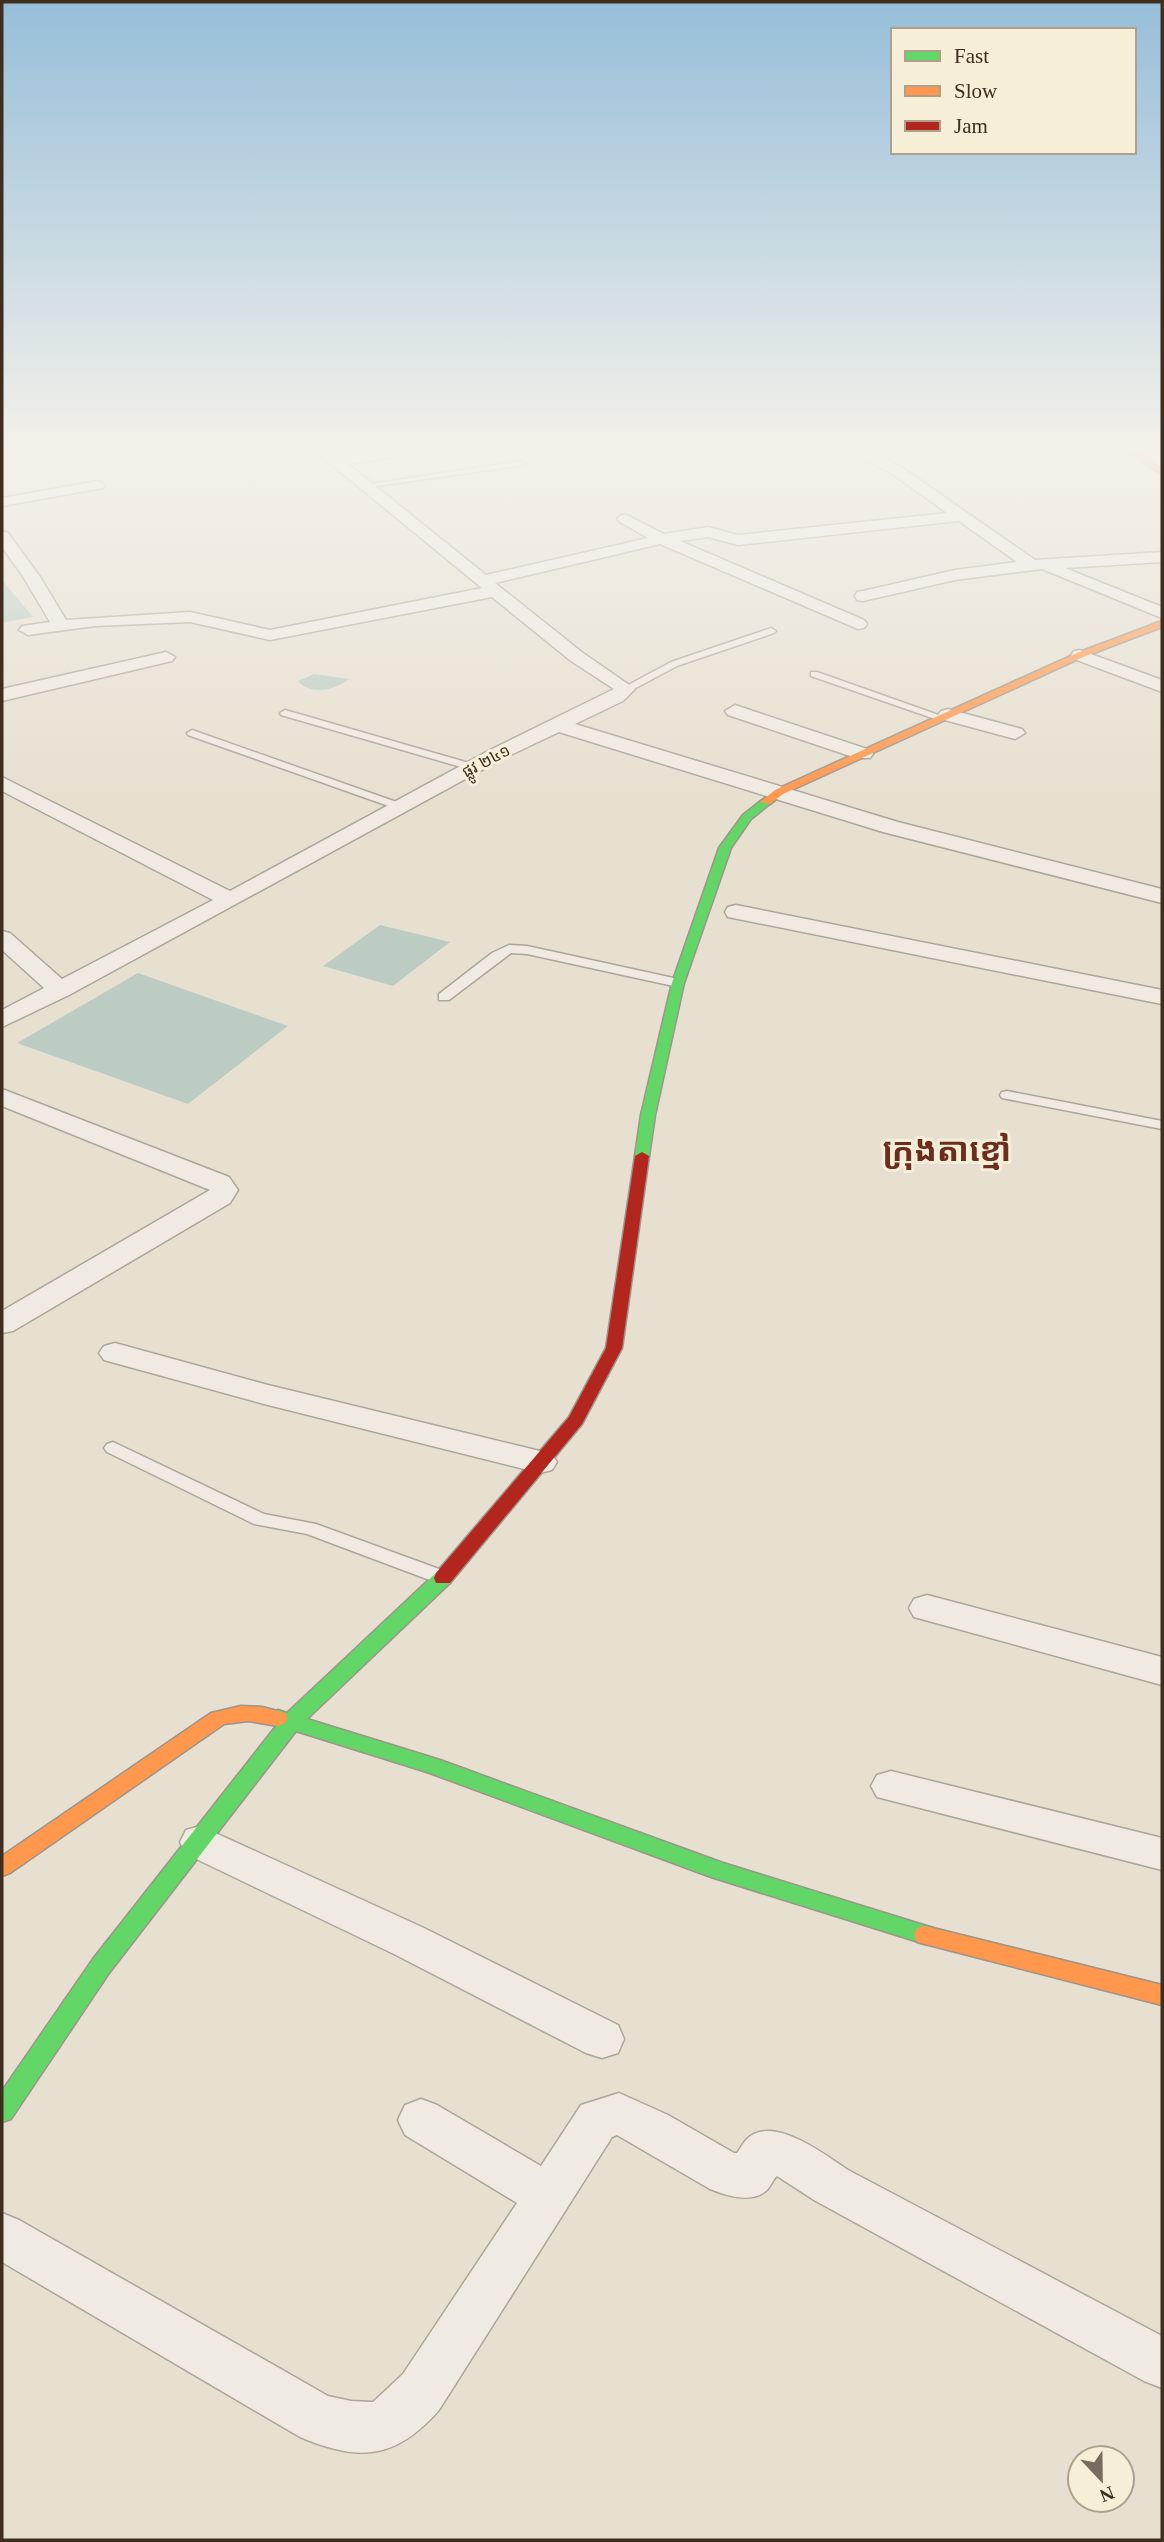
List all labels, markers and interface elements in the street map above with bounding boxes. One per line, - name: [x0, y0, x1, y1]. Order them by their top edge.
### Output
- legend: [891, 28, 1136, 154]
- text: Fast: [954, 44, 989, 68]
- text: Slow: [954, 79, 998, 103]
- text: Jam: [954, 114, 988, 138]
- street label: ផ្លូវ ២៤១: [459, 741, 516, 786]
- district label: ក្រុងតាខ្មៅ: [883, 1132, 1011, 1171]
- north arrow: [1066, 2444, 1136, 2514]
- text: N: [1097, 2482, 1117, 2507]

